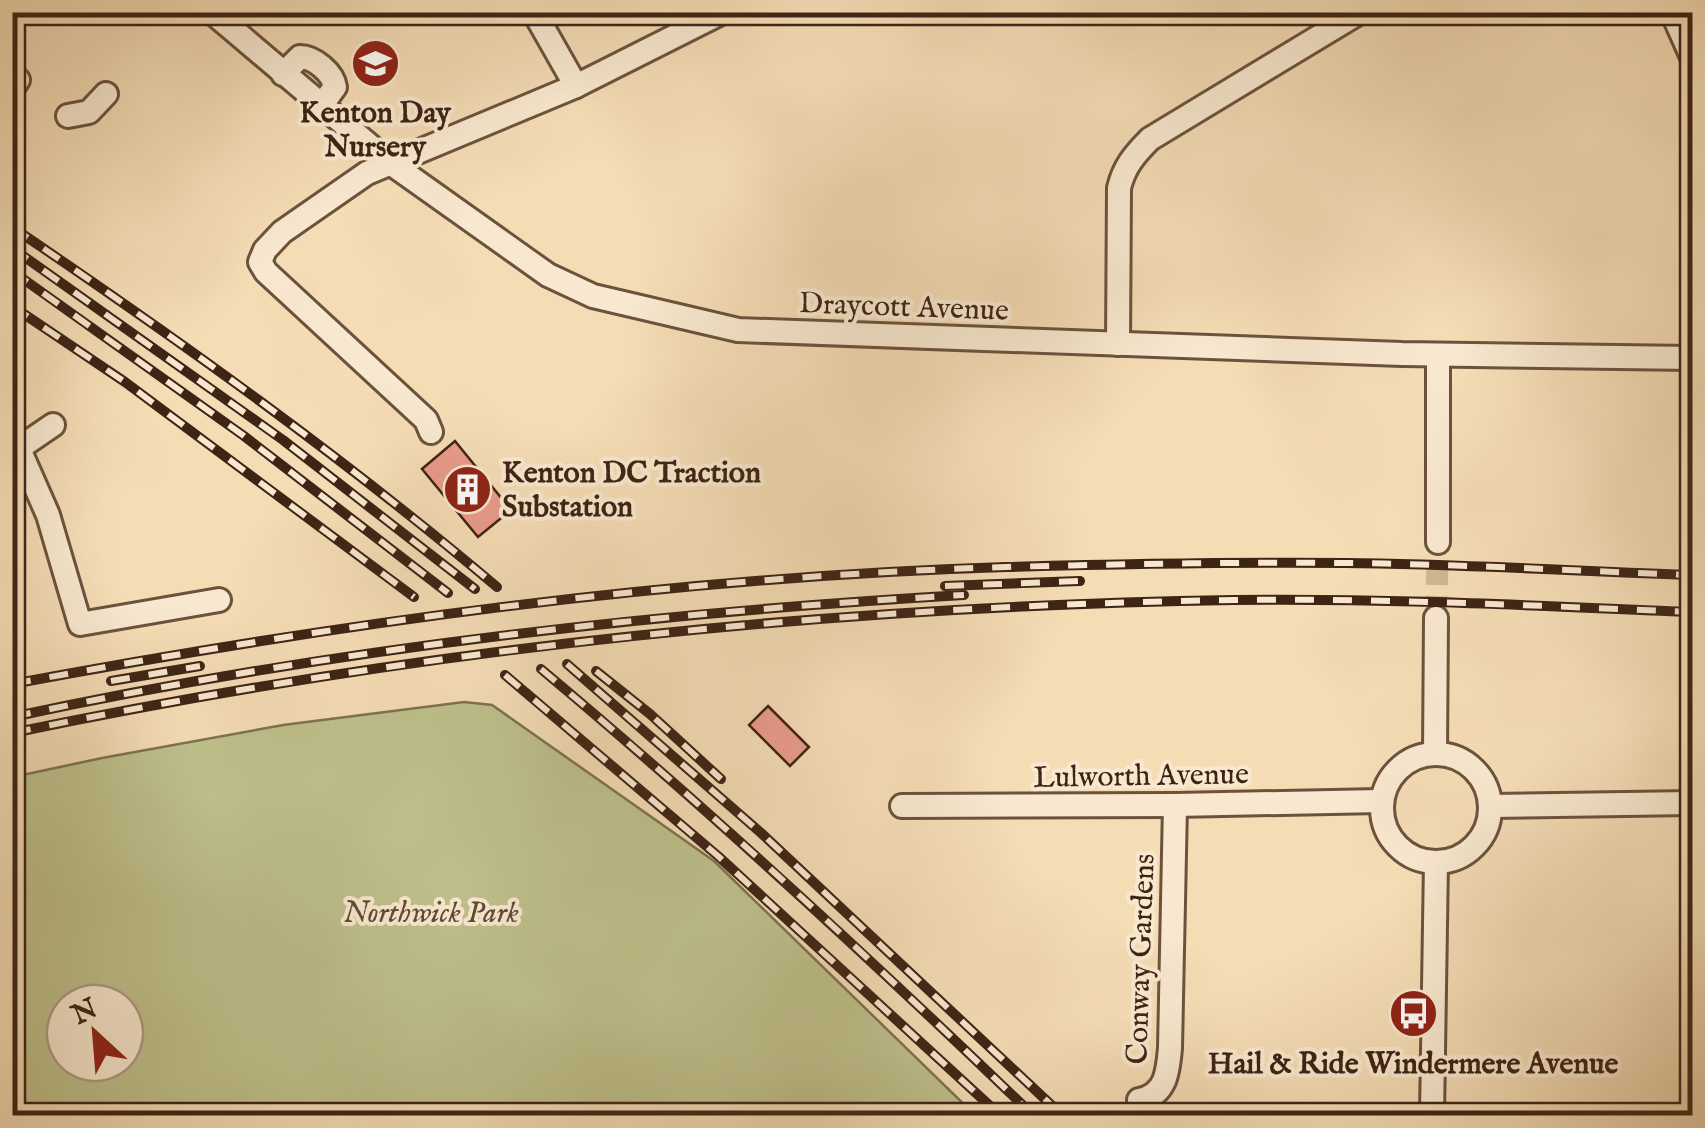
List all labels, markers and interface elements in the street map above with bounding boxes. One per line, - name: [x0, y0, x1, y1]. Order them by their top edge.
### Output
- school or university icon: Kenton Day Nursery: [349, 37, 401, 89]
- place label: Kenton Day Nursery: [299, 95, 452, 167]
- street label: Draycott Avenue: [798, 285, 1010, 331]
- place label: Kenton DC Traction Substation: [502, 455, 761, 527]
- building icon: Kenton DC Traction Substation: [441, 463, 493, 515]
- street label: Lulworth Avenue: [1033, 756, 1249, 798]
- street label: Conway Gardens: [1119, 853, 1165, 1065]
- park label: Northwick Park: [343, 895, 519, 933]
- north arrow: [45, 983, 145, 1083]
- bus stop icon: Hail & Ride Windermere Avenue: [1387, 988, 1439, 1040]
- text: N: [66, 992, 104, 1034]
- place label: Hail & Ride Windermere Avenue: [1208, 1046, 1619, 1084]

